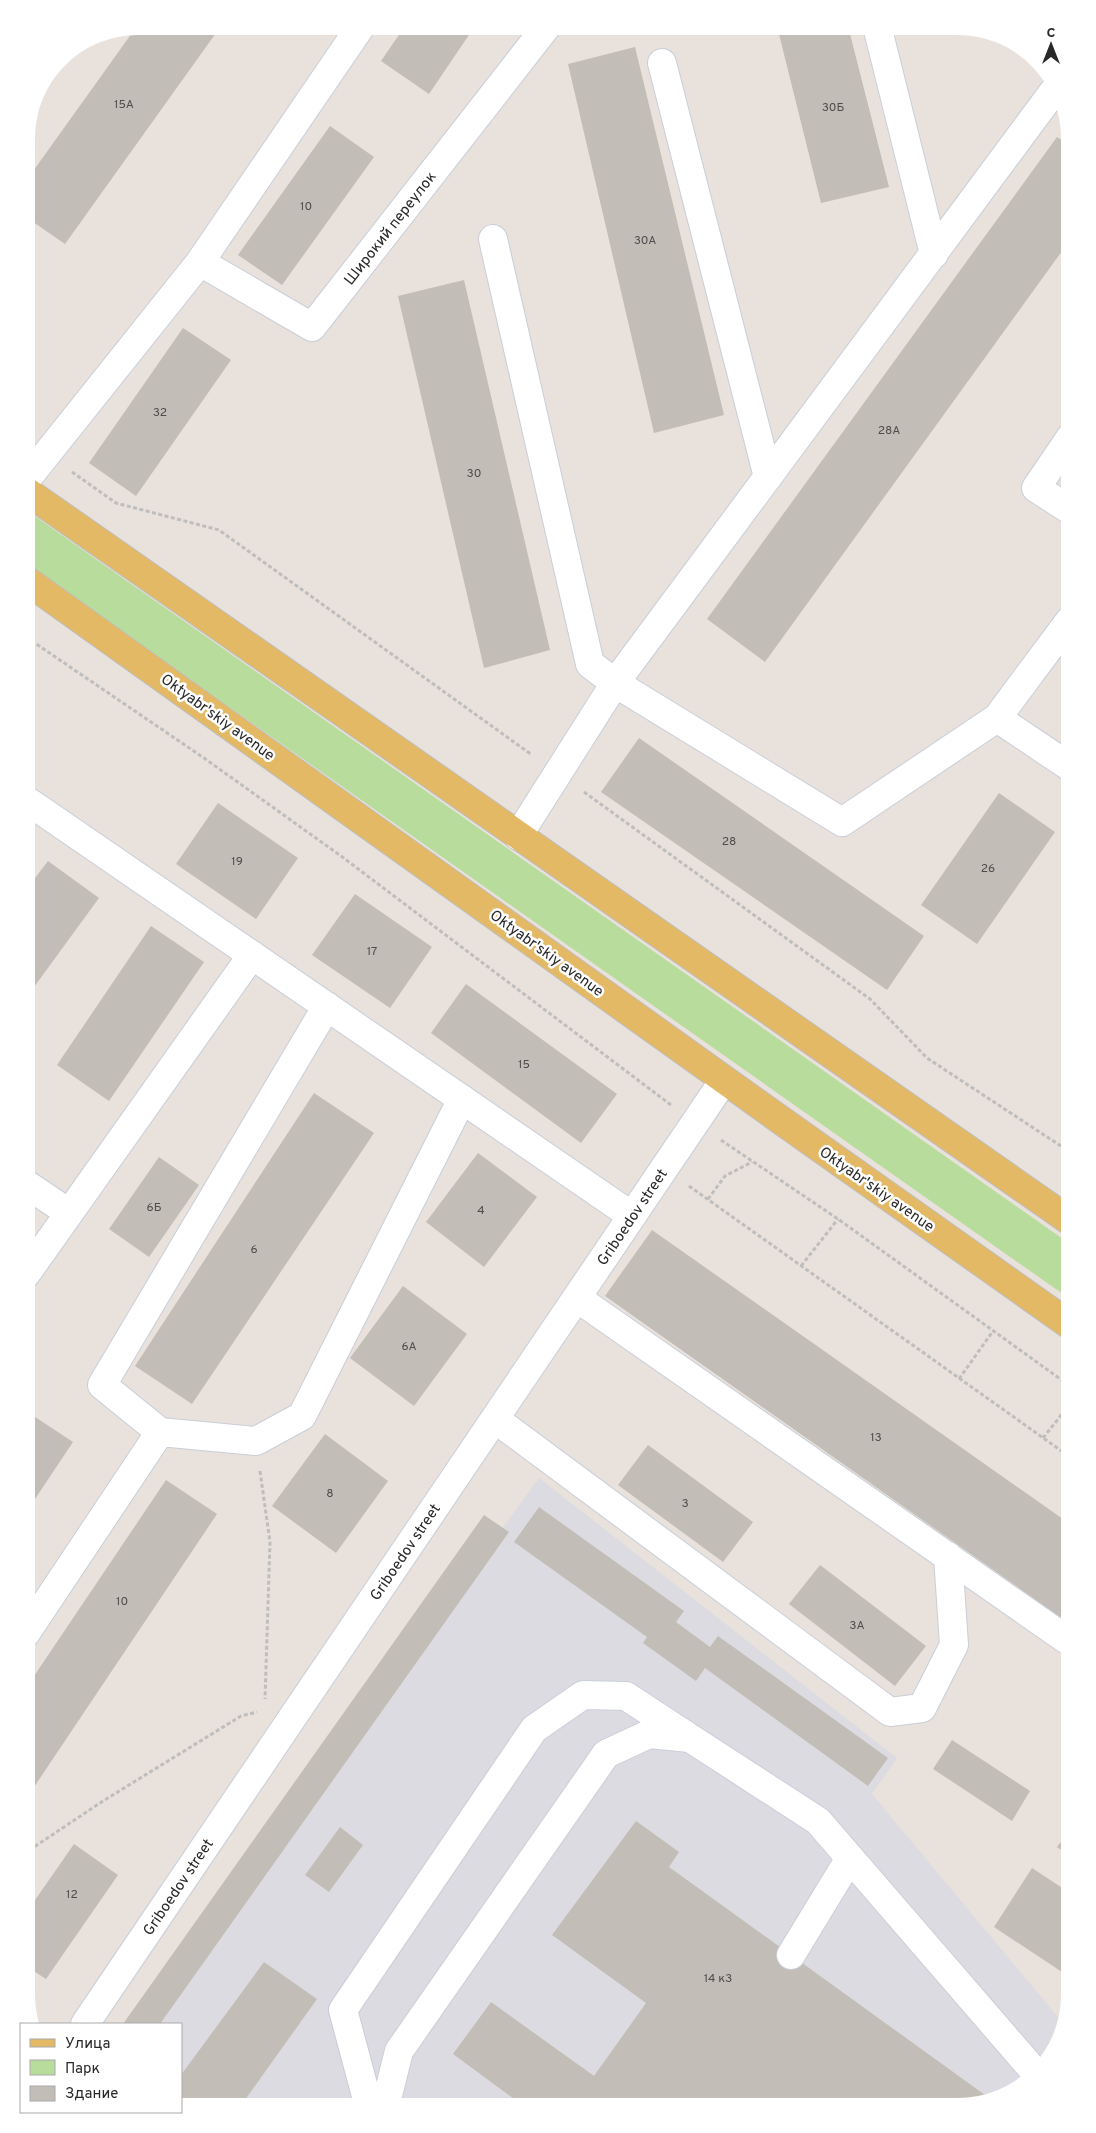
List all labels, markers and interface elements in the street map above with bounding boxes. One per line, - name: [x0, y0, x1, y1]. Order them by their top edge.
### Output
- north arrow: [1026, 20, 1076, 70]
- text: С: [1047, 25, 1056, 42]
- house number: 15А: [114, 97, 134, 113]
- house number: 30Б: [822, 100, 844, 116]
- street label: Широкий переулок: [341, 168, 441, 290]
- house number: 10: [300, 199, 312, 215]
- house number: 30А: [634, 233, 656, 249]
- house number: 32: [153, 405, 167, 421]
- house number: 28А: [878, 423, 900, 439]
- house number: 30: [467, 466, 481, 482]
- street label: Oktyabr'skiy avenue: [157, 671, 278, 766]
- house number: 28: [722, 834, 736, 850]
- house number: 19: [231, 854, 243, 870]
- house number: 26: [981, 861, 995, 877]
- street label: Oktyabr'skiy avenue: [486, 907, 607, 1002]
- house number: 17: [367, 944, 377, 960]
- house number: 15: [518, 1057, 530, 1073]
- street label: Oktyabr'skiy avenue: [815, 1143, 937, 1237]
- street label: Griboedov street: [594, 1166, 673, 1270]
- house number: 6Б: [146, 1200, 162, 1216]
- house number: 4: [477, 1203, 485, 1219]
- house number: 6: [250, 1242, 258, 1258]
- house number: 6А: [401, 1339, 417, 1355]
- house number: 13: [870, 1430, 882, 1446]
- house number: 8: [326, 1486, 334, 1502]
- house number: 3: [681, 1496, 689, 1512]
- street label: Griboedov street: [367, 1501, 446, 1605]
- house number: 10: [116, 1594, 128, 1610]
- house number: 3А: [849, 1618, 865, 1634]
- street label: Griboedov street: [140, 1836, 219, 1940]
- house number: 12: [66, 1887, 78, 1903]
- house number: 14 к3: [704, 1971, 732, 1987]
- legend: [20, 2023, 182, 2113]
- text: Улица: [65, 2035, 110, 2054]
- text: Парк: [65, 2060, 100, 2079]
- text: Здание: [65, 2085, 118, 2104]

